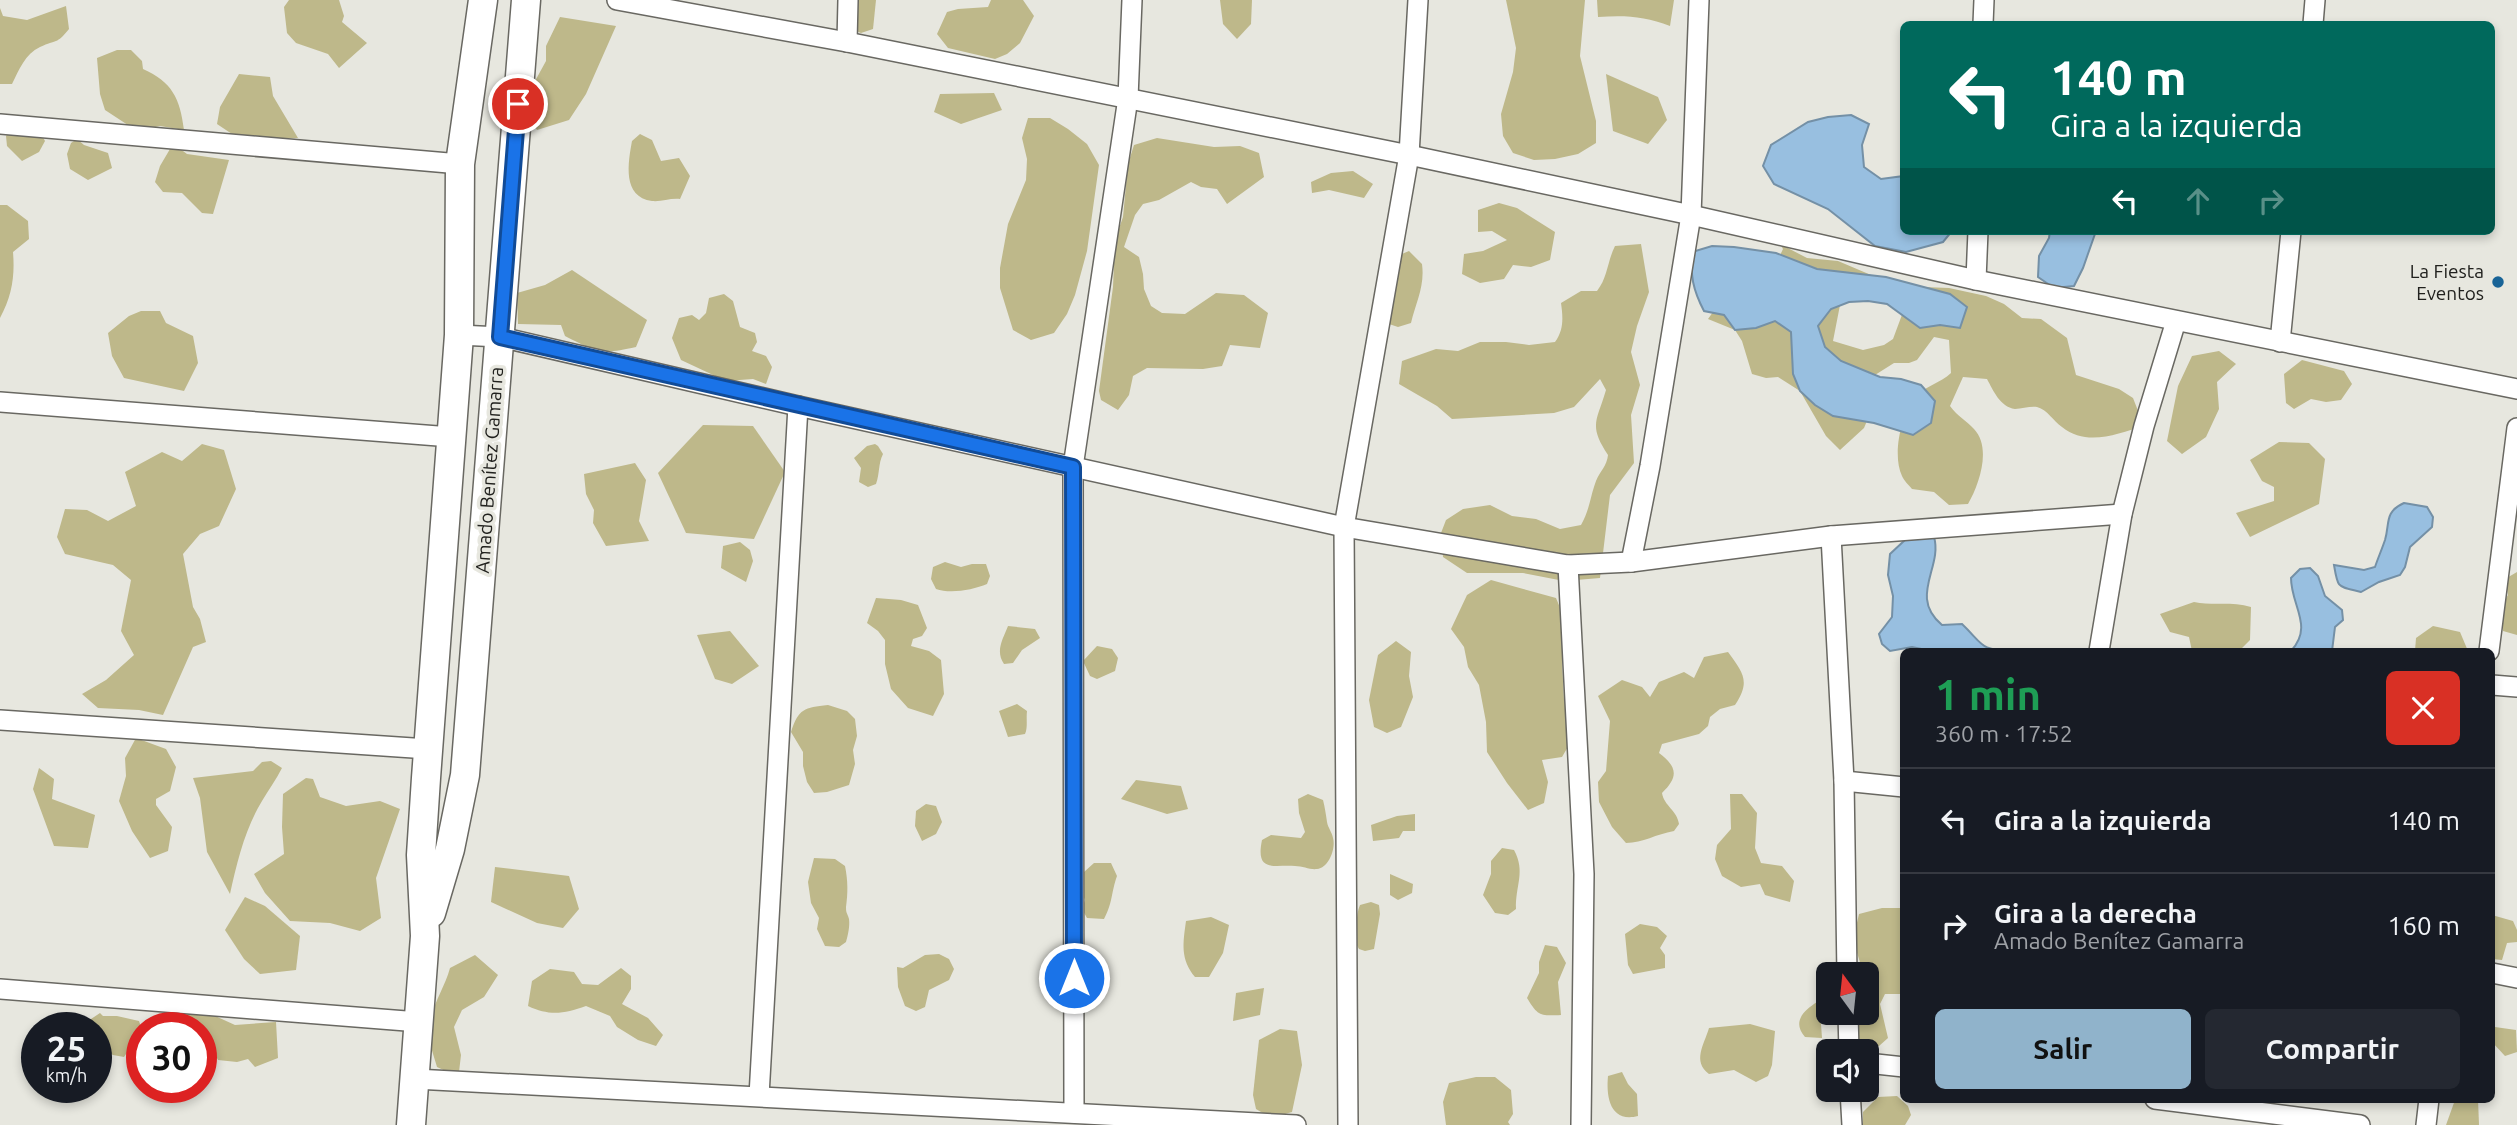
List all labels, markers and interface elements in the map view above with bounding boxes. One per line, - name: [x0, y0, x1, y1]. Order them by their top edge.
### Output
- icon: left: [1935, 49, 2026, 140]
- text: 140 m: [2050, 49, 2187, 104]
- pin: [488, 74, 548, 134]
- icon: arrive: [499, 85, 537, 123]
- text: Gira a la izquierda: [2050, 107, 2303, 143]
- icon: left: [2106, 182, 2144, 220]
- icon: ahead: [2179, 182, 2217, 220]
- icon: right: [2252, 182, 2290, 220]
- place label: La Fiesta Eventos: [2410, 260, 2484, 304]
- marker: La Fiesta Eventos: [2490, 274, 2506, 290]
- street label: Amado Benítez Gamarra: [471, 366, 507, 574]
- text: 1 min: [1935, 671, 2041, 718]
- button: close: [2386, 671, 2460, 745]
- text: 360 m · 17:52: [1935, 721, 2073, 746]
- icon: left: [1935, 802, 1973, 840]
- text: Gira a la izquierda: [1994, 806, 2212, 835]
- text: 140 m: [2388, 806, 2460, 835]
- text: Gira a la derecha: [1994, 899, 2197, 928]
- icon: right: [1935, 907, 1973, 945]
- text: 160 m: [2388, 911, 2460, 940]
- text: Amado Benítez Gamarra: [1994, 928, 2244, 953]
- position arrow: [1037, 941, 1111, 1015]
- north arrow: [1816, 962, 1880, 1026]
- map controls: [1816, 962, 1879, 1102]
- button: Salir: [1935, 1009, 2191, 1089]
- button: Compartir: [2205, 1009, 2460, 1089]
- speed limit sign: 30: [126, 1012, 217, 1103]
- text: 25: [47, 1028, 86, 1068]
- button: sound: [1816, 1039, 1879, 1102]
- text: km/h: [46, 1065, 87, 1085]

